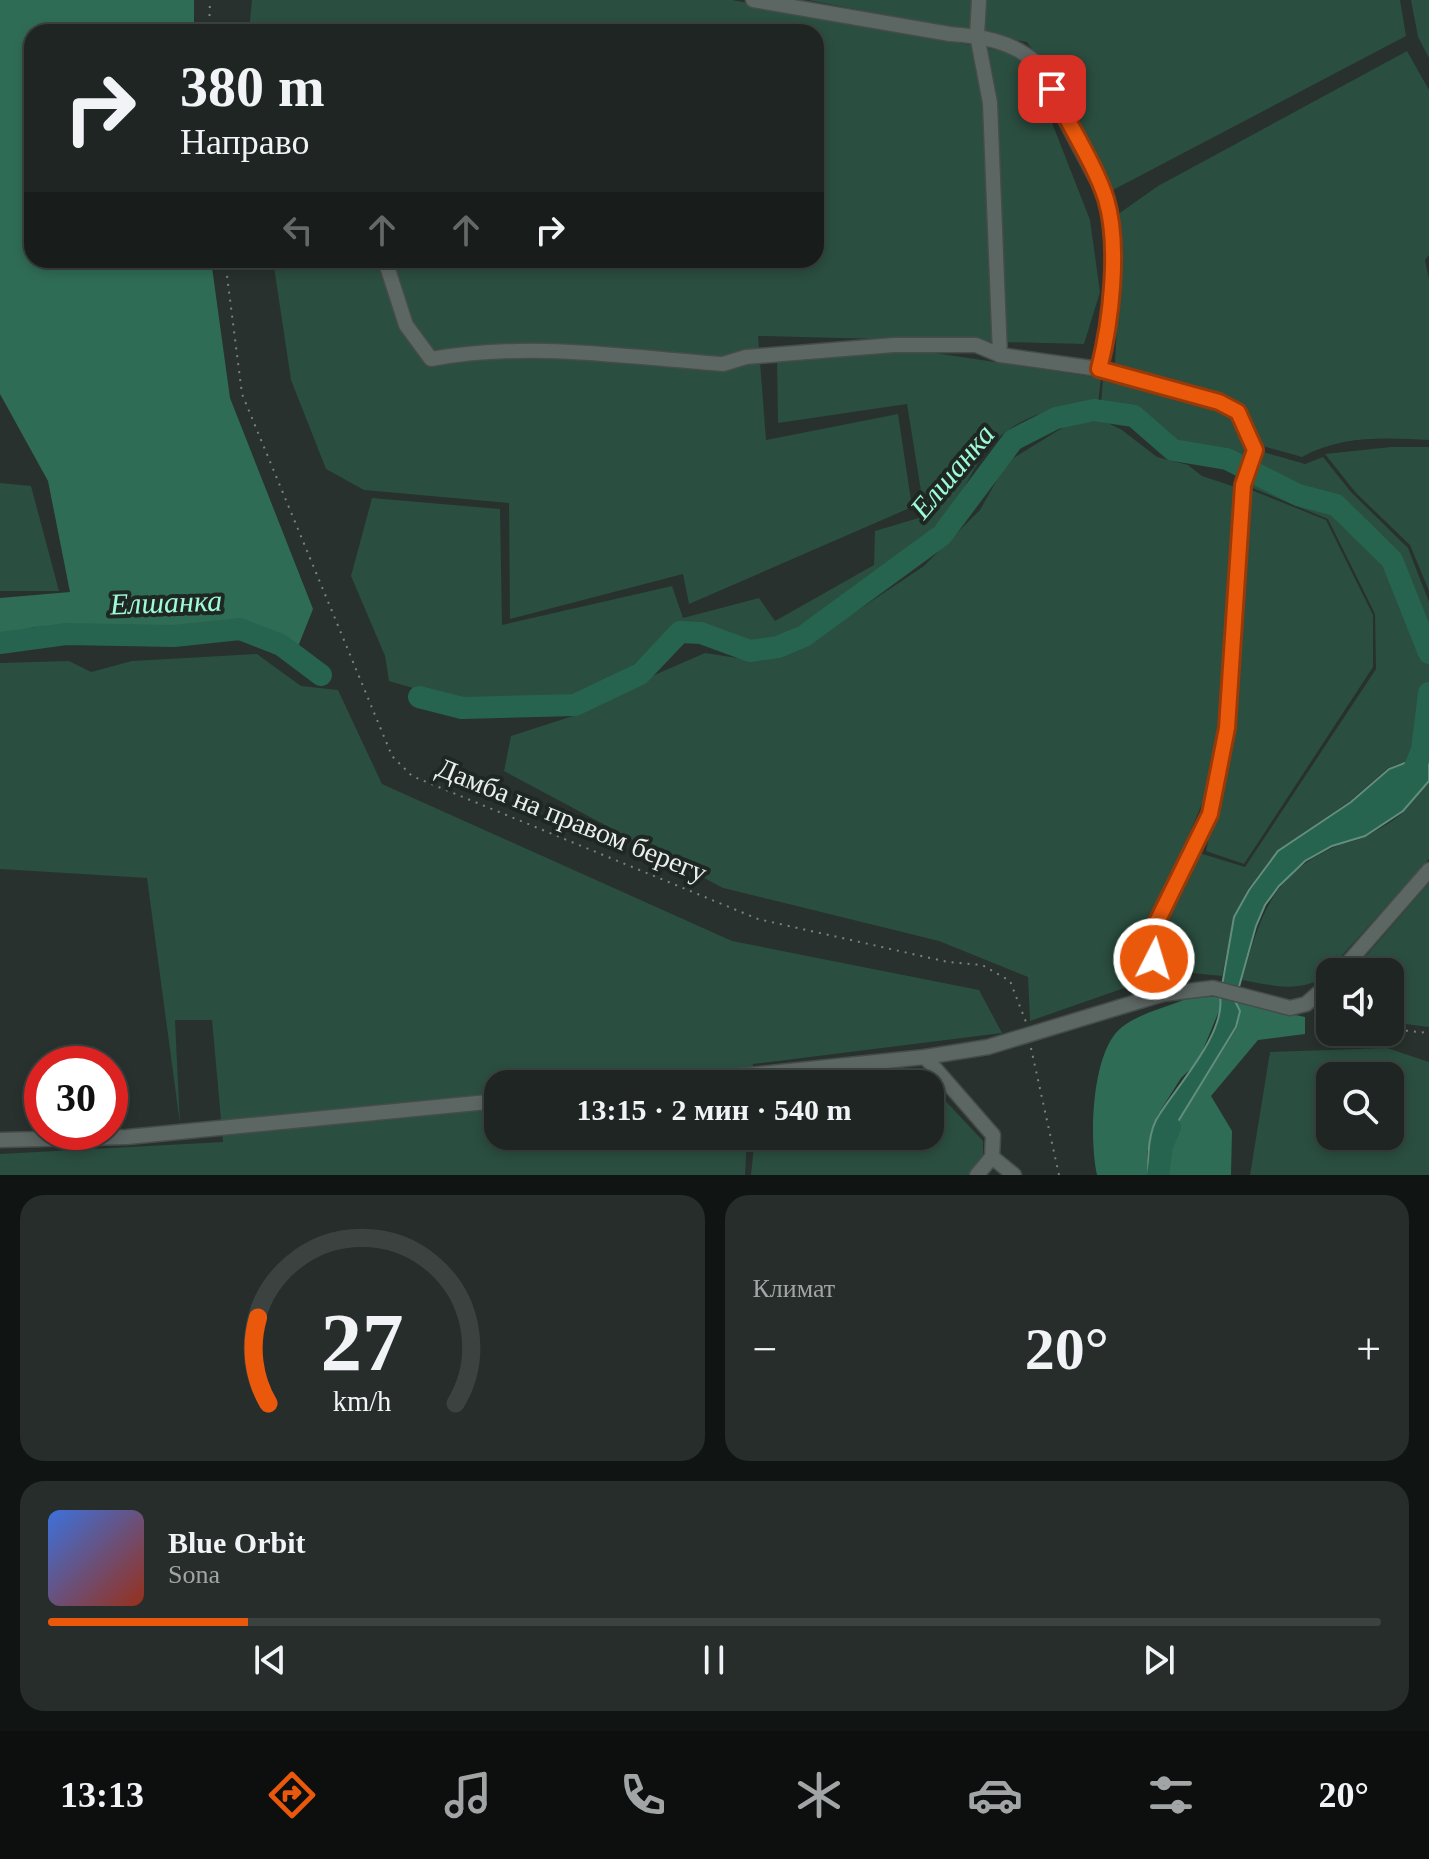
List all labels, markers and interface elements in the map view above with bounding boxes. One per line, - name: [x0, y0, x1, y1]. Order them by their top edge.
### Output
- pin: [1018, 55, 1086, 123]
- icon: right: [48, 56, 152, 160]
- text: 380 m: [180, 56, 325, 118]
- icon: arrive: [1030, 67, 1074, 111]
- text: Направо: [180, 122, 310, 162]
- icon: left: [276, 208, 320, 252]
- icon: ahead: [360, 208, 404, 252]
- icon: ahead: [444, 208, 488, 252]
- icon: right: [528, 208, 572, 252]
- water label: Елшанка: [903, 417, 1001, 525]
- water label: Елшанка: [108, 584, 223, 620]
- street label: Дамба на правом берегу: [433, 752, 711, 888]
- position arrow: [1112, 917, 1196, 1001]
- map controls: [1316, 958, 1404, 1150]
- button: sound: [1316, 958, 1404, 1046]
- speed limit sign: 30: [24, 1046, 128, 1150]
- button: search: [1316, 1062, 1404, 1150]
- text: 13:15 · 2 мин · 540 m: [577, 1093, 852, 1126]
- text: Климат: [753, 1274, 835, 1303]
- text: 27: [321, 1296, 404, 1388]
- text: 20°: [1025, 1316, 1109, 1382]
- text: −: [753, 1325, 777, 1374]
- text: +: [1356, 1325, 1381, 1374]
- text: km/h: [333, 1386, 392, 1417]
- text: Blue Orbit: [168, 1526, 306, 1559]
- text: Sona: [168, 1560, 220, 1589]
- icon: previous: [248, 1638, 292, 1682]
- icon: pause: [692, 1638, 736, 1682]
- icon: next: [1137, 1638, 1181, 1682]
- icon: directions: [264, 1767, 320, 1823]
- icon: music: [440, 1767, 496, 1823]
- icon: phone: [615, 1767, 671, 1823]
- icon: climate: [791, 1767, 847, 1823]
- icon: car: [967, 1767, 1023, 1823]
- icon: filters: [1143, 1767, 1199, 1823]
- text: 13:13: [60, 1775, 144, 1815]
- text: 20°: [1319, 1775, 1369, 1815]

